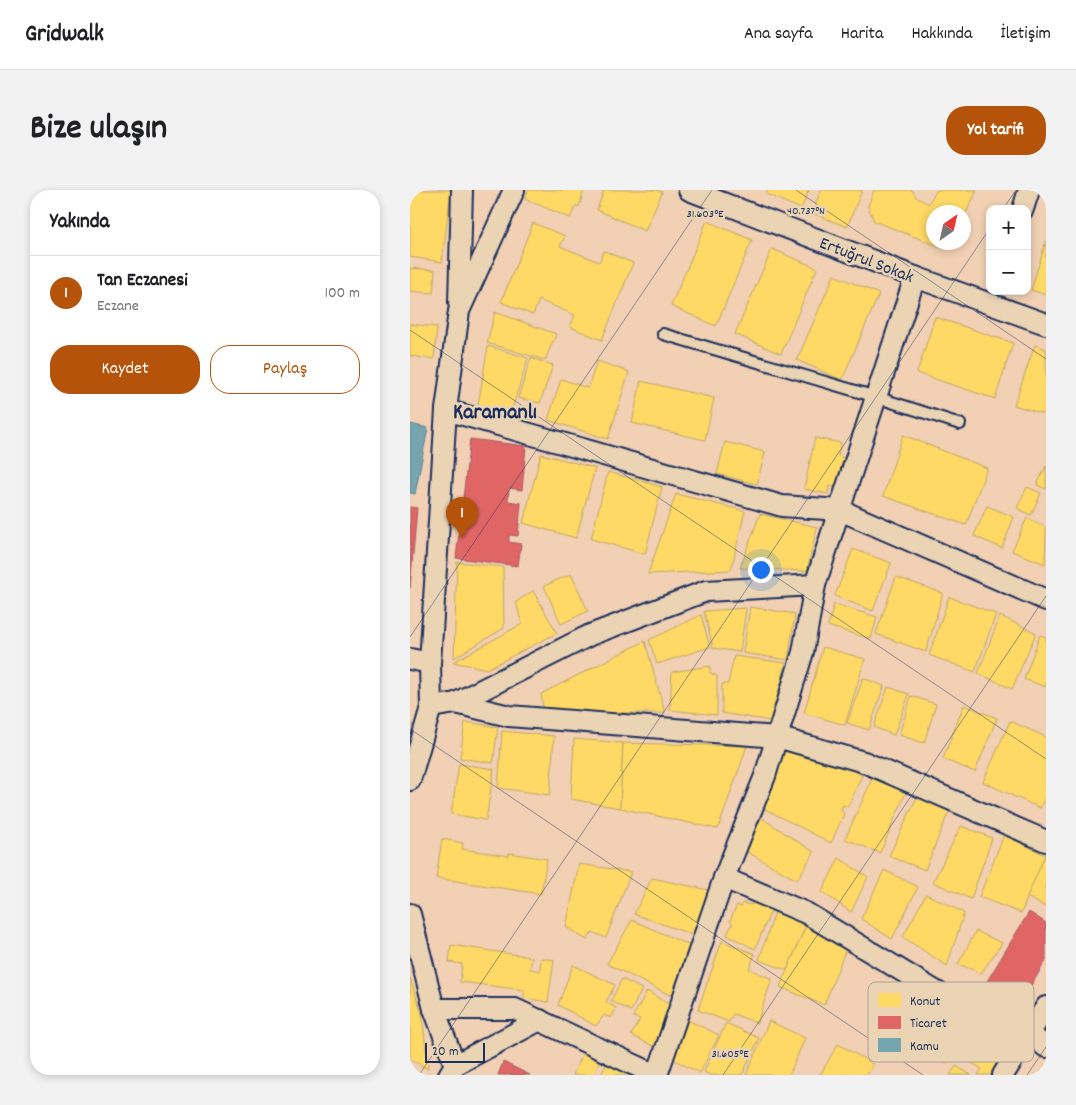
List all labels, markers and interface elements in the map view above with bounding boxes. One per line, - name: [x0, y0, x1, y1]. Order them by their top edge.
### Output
- text: Gridwalk: [25, 18, 104, 52]
- text: Ana sayfa: [744, 22, 813, 47]
- text: Harita: [841, 22, 883, 47]
- text: Hakkında: [911, 22, 972, 47]
- text: İletişim: [1000, 22, 1051, 47]
- text: Bize ulaşın: [30, 105, 167, 155]
- button: Yol tarifi: [946, 106, 1046, 155]
- text: 40.737°N: [787, 203, 825, 220]
- north arrow: [926, 205, 971, 250]
- map controls: [986, 205, 1031, 295]
- button: +: [986, 205, 1031, 250]
- text: 31.603°E: [687, 206, 724, 223]
- text: Yakında: [50, 208, 109, 238]
- street label: Ertuğrul Sokak: [815, 232, 917, 291]
- button: −: [986, 250, 1031, 295]
- text: Tan Eczanesi: [97, 268, 188, 295]
- text: 1: [64, 282, 68, 305]
- text: 100 m: [324, 282, 360, 305]
- text: Eczane: [97, 295, 139, 318]
- button: Kaydet: [50, 345, 200, 394]
- button: Paylaş: [210, 345, 360, 394]
- district label: Karamanlı: [453, 398, 537, 429]
- pin: 1: [446, 497, 478, 538]
- your location: [748, 557, 774, 583]
- legend: [868, 982, 1034, 1062]
- text: Konut: [910, 992, 940, 1012]
- text: Ticaret: [910, 1014, 947, 1034]
- text: Kamu: [910, 1037, 939, 1057]
- scale bar: [425, 1040, 485, 1063]
- text: 20 m: [432, 1042, 459, 1062]
- text: 31.605°E: [711, 1046, 749, 1063]

